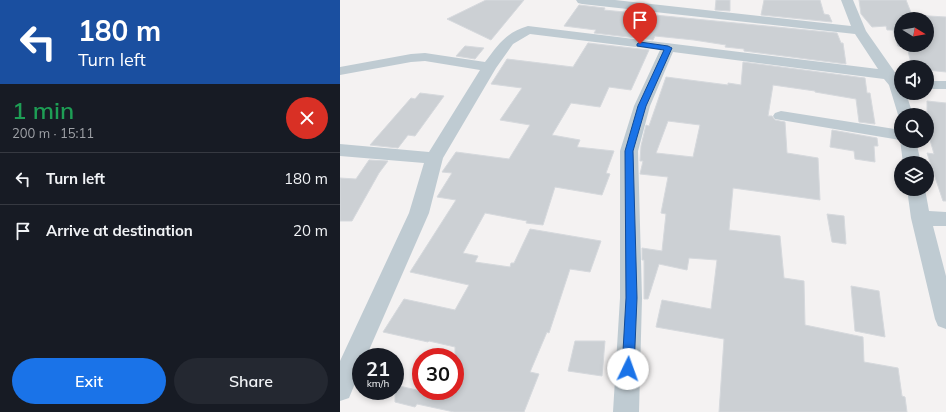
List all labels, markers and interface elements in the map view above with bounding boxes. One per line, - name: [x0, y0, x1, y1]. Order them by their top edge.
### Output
- pin: [623, 3, 657, 44]
- icon: arrive: [629, 9, 651, 31]
- north arrow: [894, 12, 934, 52]
- map controls: [894, 12, 934, 196]
- text: 180 m: [78, 13, 161, 48]
- icon: left: [12, 16, 64, 68]
- text: Turn left: [78, 48, 146, 71]
- button: sound: [894, 60, 934, 100]
- text: 1 min: [12, 95, 74, 125]
- button: close: [286, 97, 328, 139]
- button: search: [894, 108, 934, 148]
- text: 200 m · 15:11: [12, 125, 94, 141]
- button: layers: [894, 156, 934, 196]
- icon: left: [12, 168, 34, 190]
- text: Turn left: [46, 169, 105, 188]
- text: 180 m: [284, 169, 328, 188]
- icon: arrive: [12, 220, 34, 242]
- text: Arrive at destination: [46, 221, 193, 240]
- text: 20 m: [293, 221, 328, 240]
- speed limit sign: 30: [412, 348, 464, 400]
- position arrow: [607, 348, 649, 390]
- text: 21: [366, 356, 390, 381]
- button: Exit: [12, 358, 166, 404]
- button: Share: [174, 358, 328, 404]
- text: km/h: [367, 377, 389, 390]

